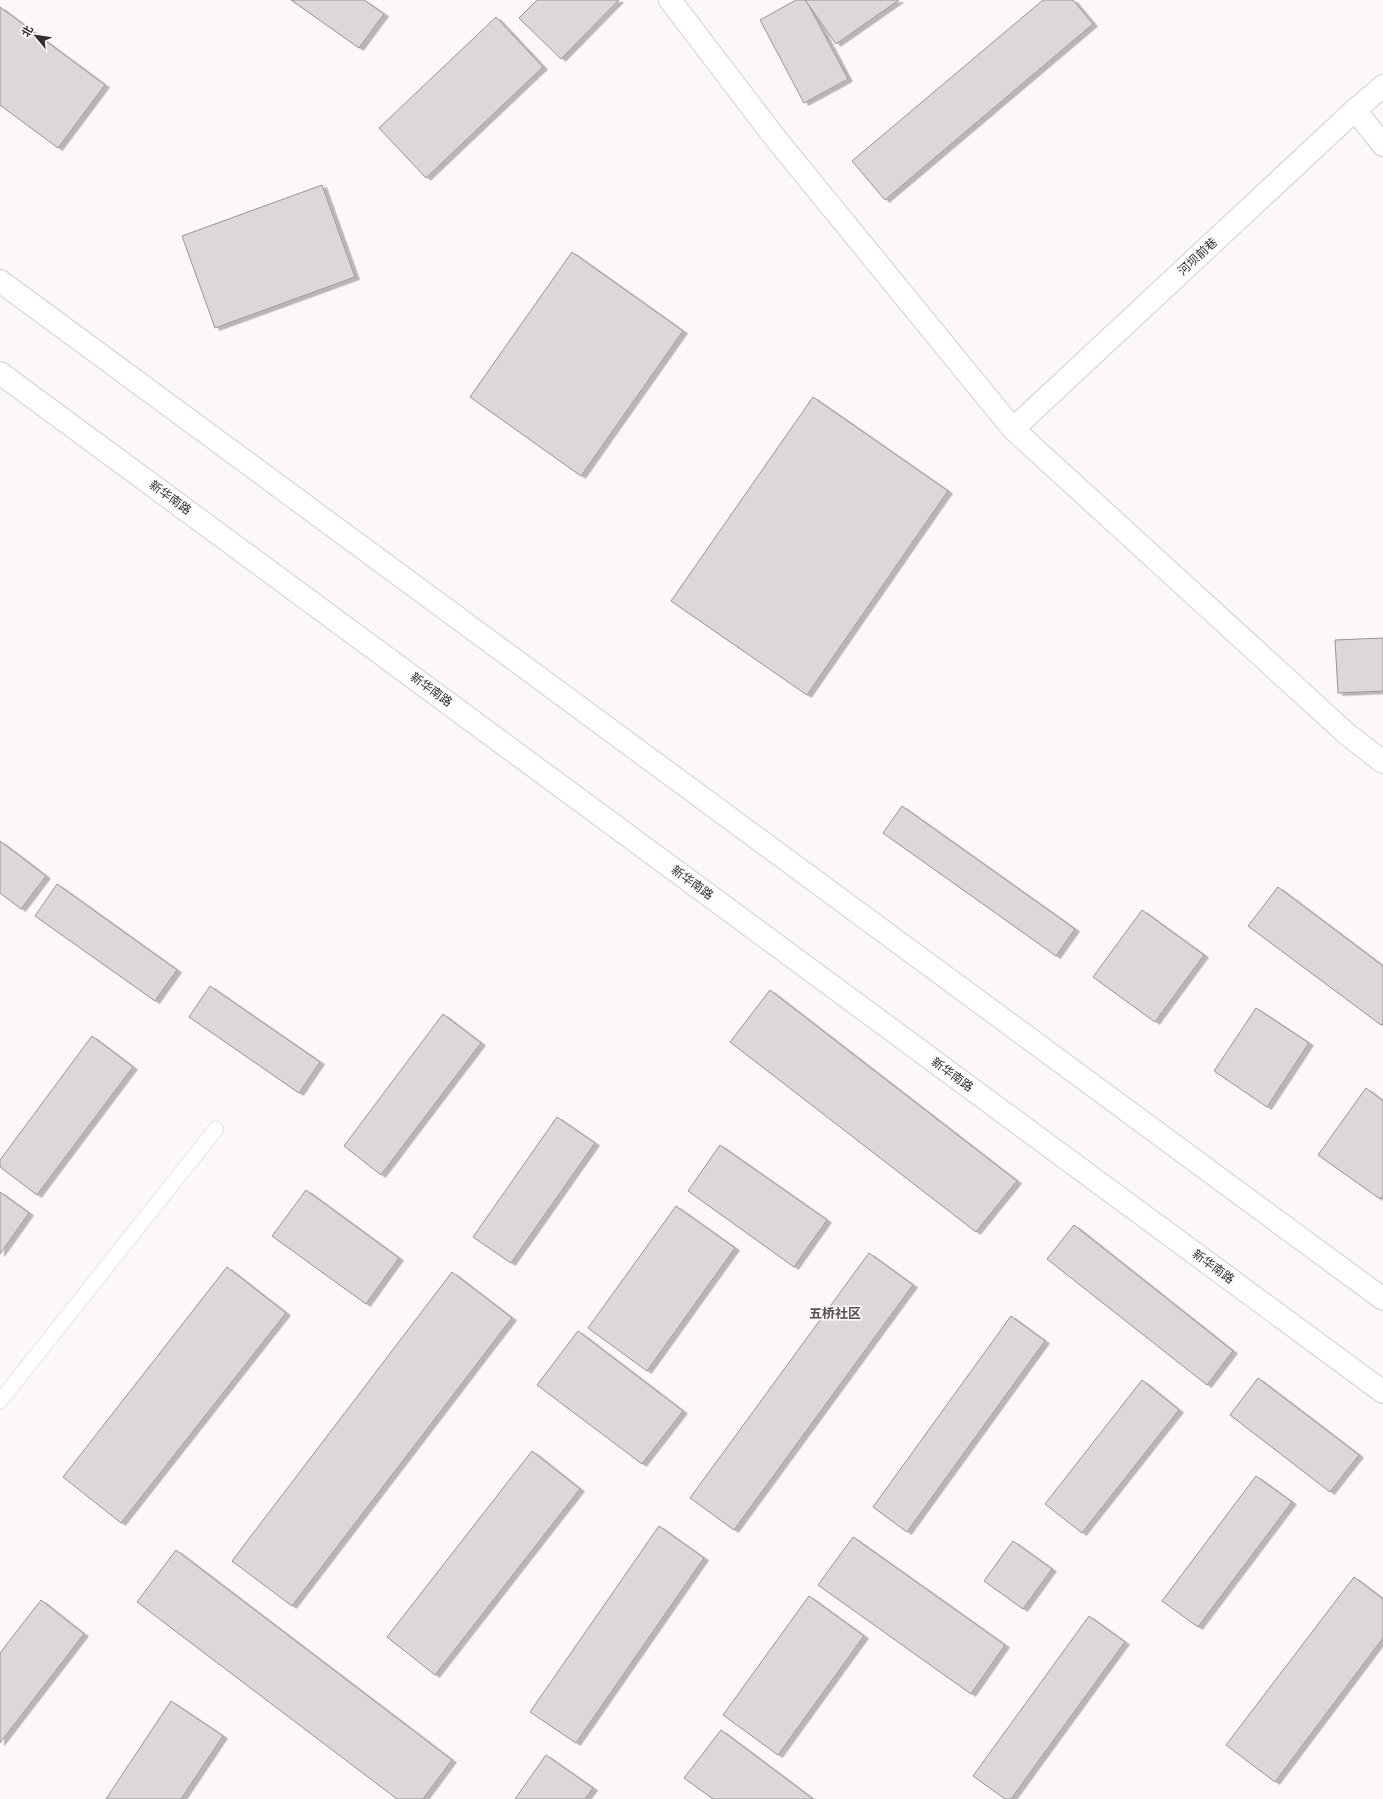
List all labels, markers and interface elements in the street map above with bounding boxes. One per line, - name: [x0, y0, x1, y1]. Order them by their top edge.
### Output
- north arrow: [16, 16, 56, 56]
- text: 北: [19, 23, 36, 39]
- street label: 河坝前巷: [1175, 235, 1221, 279]
- street label: 新华南路: [146, 478, 194, 518]
- street label: 新华南路: [407, 670, 455, 710]
- street label: 新华南路: [668, 863, 716, 903]
- street label: 新华南路: [928, 1055, 976, 1095]
- street label: 新华南路: [1189, 1247, 1237, 1287]
- district label: 五桥社区: [809, 1306, 861, 1322]

